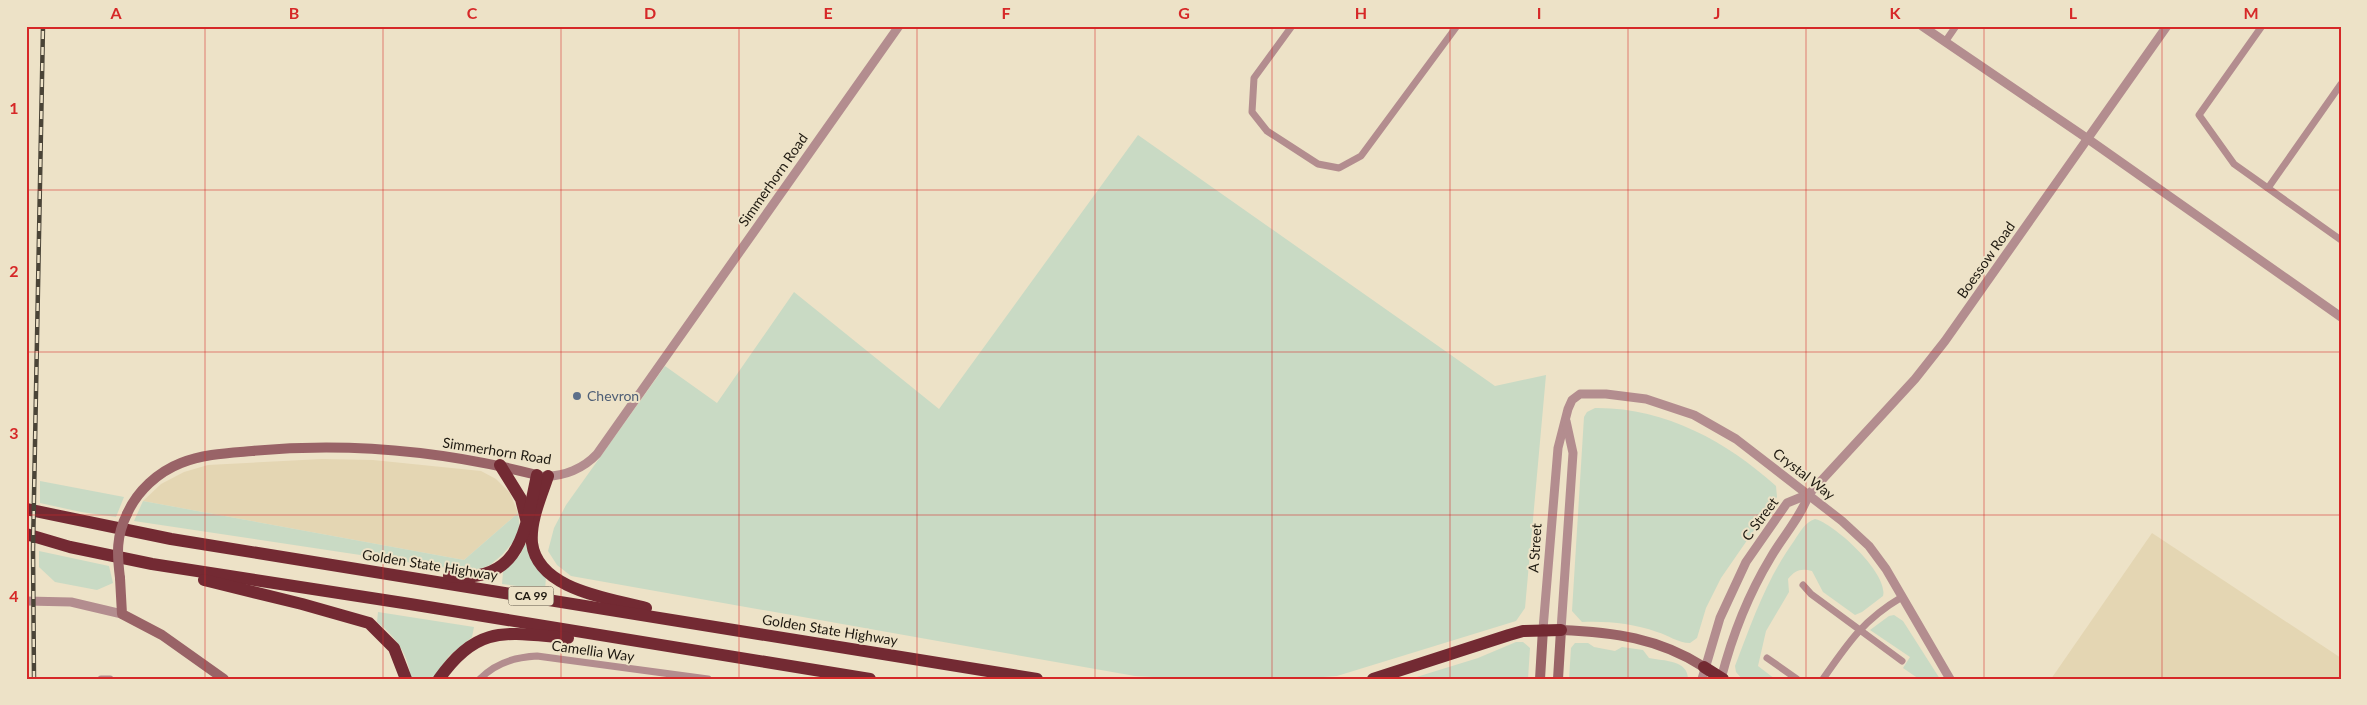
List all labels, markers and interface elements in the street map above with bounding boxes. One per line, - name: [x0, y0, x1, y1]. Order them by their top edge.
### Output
- text: A: [109, 3, 122, 22]
- text: B: [289, 3, 299, 22]
- text: C: [467, 3, 478, 22]
- text: D: [644, 3, 656, 22]
- text: E: [823, 3, 833, 22]
- text: F: [1001, 3, 1011, 22]
- text: G: [1178, 3, 1190, 22]
- text: H: [1355, 3, 1367, 22]
- text: I: [1537, 3, 1541, 22]
- text: J: [1714, 3, 1720, 22]
- text: K: [1890, 3, 1902, 22]
- text: L: [2069, 3, 2078, 22]
- text: M: [2243, 3, 2259, 22]
- text: 1: [9, 98, 19, 117]
- street label: Simmerhorn Road: [734, 130, 811, 230]
- street label: Boessow Road: [1953, 218, 2018, 301]
- text: 2: [9, 261, 19, 280]
- place label: Chevron: [587, 387, 639, 404]
- marker: Chevron: [571, 390, 583, 402]
- text: 3: [9, 423, 19, 442]
- street label: Simmerhorn Road: [442, 434, 553, 467]
- street label: Crystal Way: [1770, 444, 1839, 504]
- street label: C Street: [1738, 494, 1781, 544]
- street label: A Street: [1524, 523, 1545, 573]
- street label: Golden State Highway: [361, 545, 500, 584]
- text: 4: [9, 586, 19, 605]
- road number: CA 99: [508, 586, 554, 606]
- street label: Golden State Highway: [761, 610, 900, 649]
- street label: Camellia Way: [551, 636, 636, 665]

